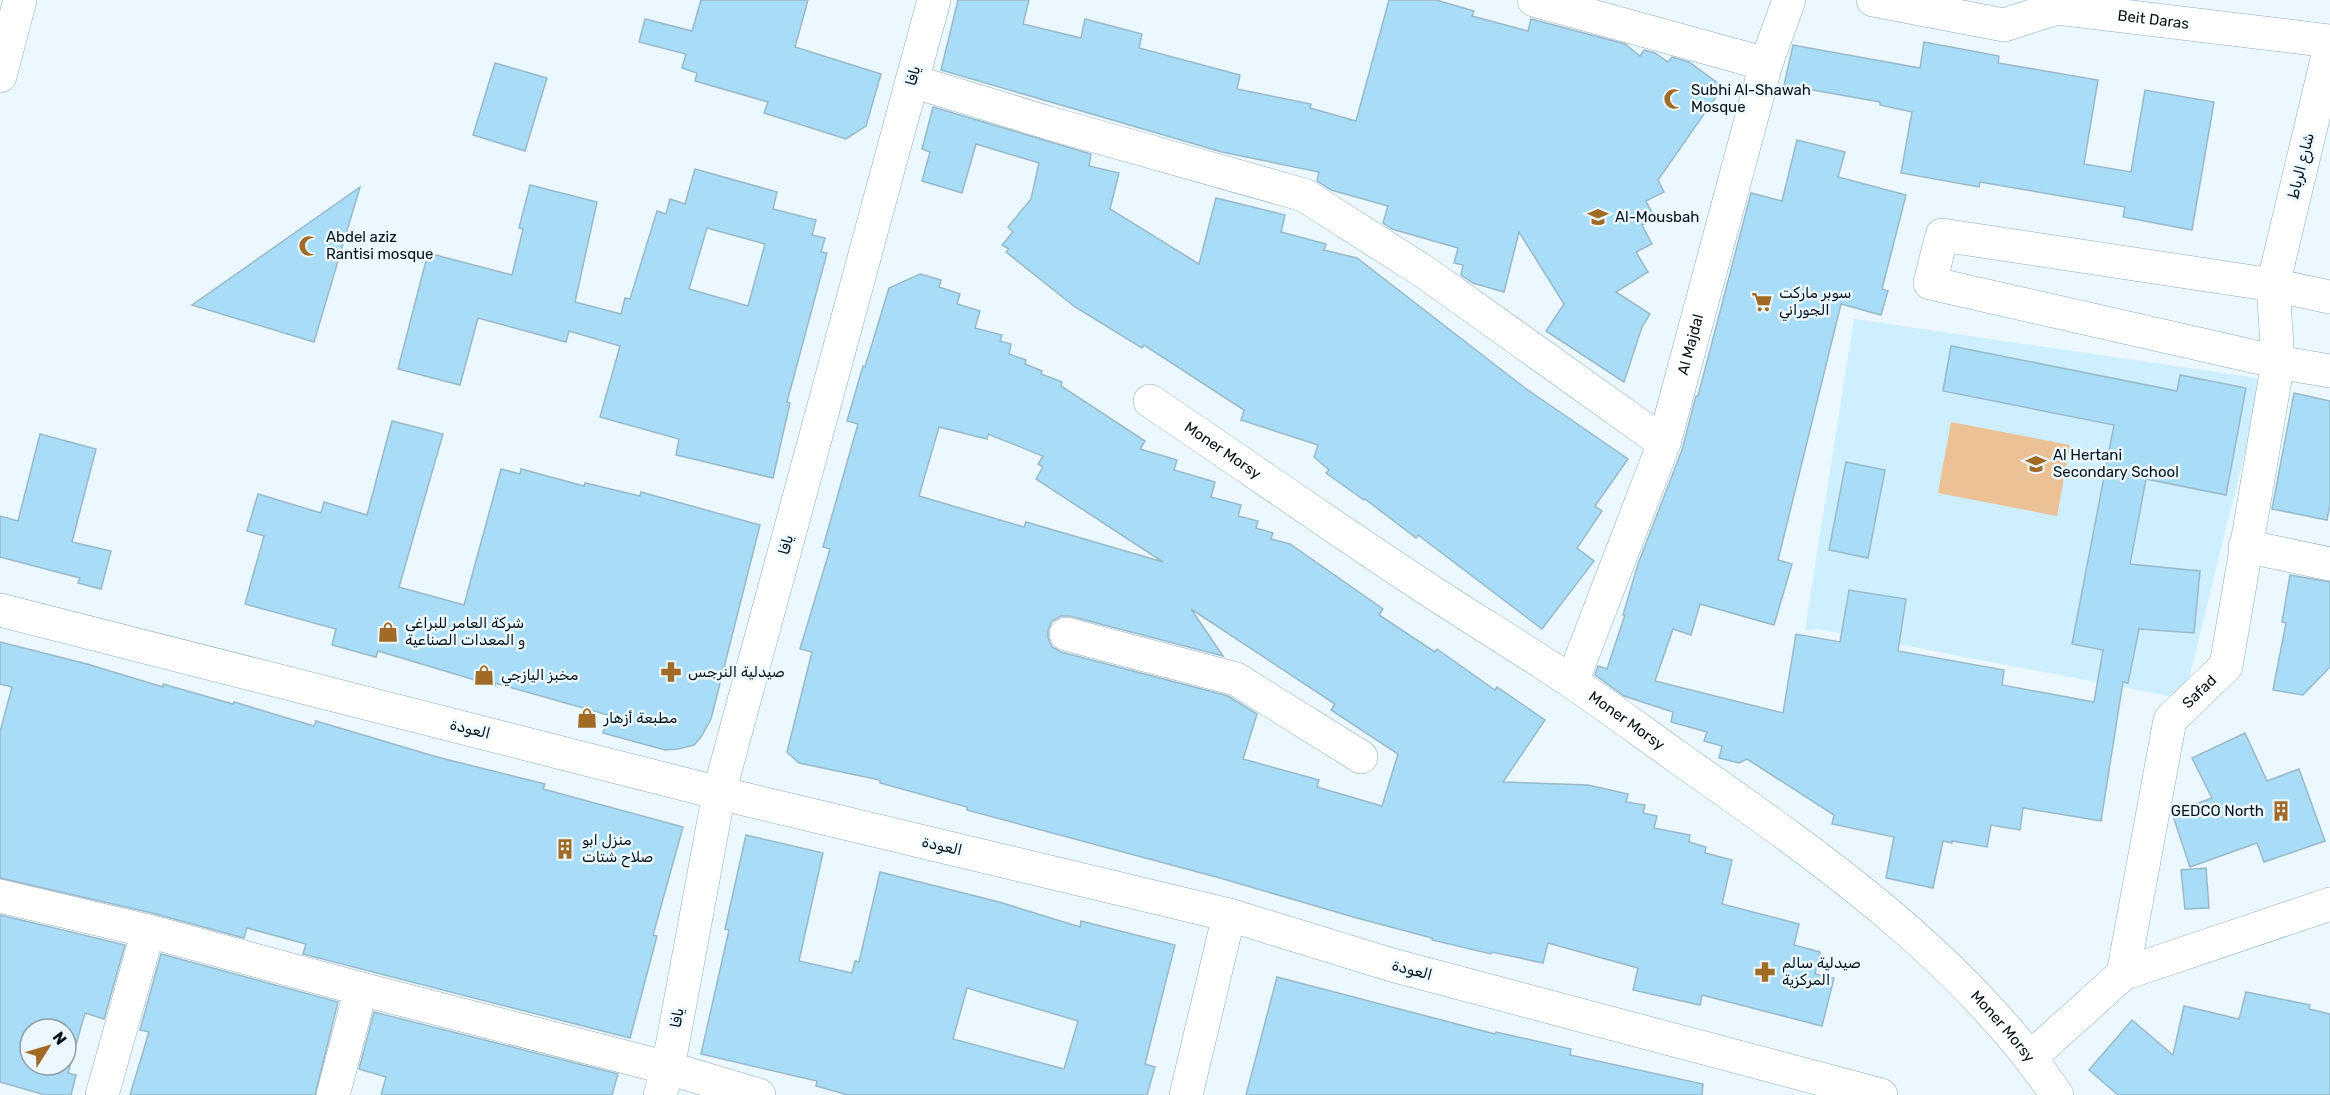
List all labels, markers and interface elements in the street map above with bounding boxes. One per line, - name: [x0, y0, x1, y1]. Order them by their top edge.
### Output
- street label: Beit Daras: [2117, 6, 2190, 33]
- street label: يافا: [902, 64, 924, 88]
- place label: Subhi Al-Shawah Mosque: [1691, 81, 1811, 116]
- mosque icon: Subhi Al-Shawah Mosque: [1662, 87, 1686, 111]
- street label: شارع الرباط: [2284, 131, 2320, 202]
- school or university icon: Al-Mousbah: [1586, 205, 1610, 229]
- place label: Al-Mousbah: [1615, 208, 1699, 226]
- place label: Abdel aziz Rantisi mosque: [326, 228, 434, 263]
- mosque icon: Abdel aziz Rantisi mosque: [297, 234, 321, 258]
- place label: سوبر ماركت الجوراني: [1779, 284, 1851, 322]
- supermarket icon: سوبر ماركت الجوراني: [1750, 290, 1774, 314]
- street label: Al Majdal: [1674, 312, 1707, 377]
- street label: Moner Morsy: [1181, 418, 1265, 483]
- place label: Al Hertani Secondary School: [2053, 446, 2179, 481]
- school or university icon: Al Hertani Secondary School: [2024, 452, 2048, 476]
- street label: يافا: [775, 533, 797, 557]
- place label: شركة العامر للبراغي و المعدات الصناعية: [405, 614, 525, 650]
- shop icon: شركة العامر للبراغي و المعدات الصناعية: [376, 620, 400, 644]
- pharmacy icon: صيدلية النرجس: [659, 660, 683, 684]
- shop icon: مخبز اليازجي: [472, 663, 496, 687]
- place label: صيدلية النرجس: [688, 663, 785, 681]
- place label: مخبز اليازجي: [501, 666, 578, 687]
- street label: Safad: [2179, 671, 2220, 712]
- street label: Moner Morsy: [1585, 687, 1668, 754]
- shop icon: مطبعة أزهار: [575, 706, 599, 730]
- place label: مطبعة أزهار: [603, 709, 677, 727]
- street label: العودة: [448, 715, 492, 743]
- building icon: GEDCO North: [2269, 799, 2293, 823]
- place label: GEDCO North: [2171, 802, 2264, 820]
- place label: منزل ابو صلاح شتات: [582, 831, 653, 868]
- street label: العودة: [920, 833, 964, 859]
- building icon: منزل ابو صلاح شتات: [553, 837, 577, 861]
- place label: صيدلية سالم المركزية: [1782, 954, 1861, 989]
- street label: العودة: [1390, 956, 1434, 984]
- pharmacy icon: صيدلية سالم المركزية: [1753, 960, 1777, 984]
- street label: Moner Morsy: [1967, 987, 2039, 1066]
- street label: يافا: [666, 1007, 688, 1029]
- north arrow: [18, 1017, 78, 1077]
- text: N: [49, 1028, 71, 1049]

